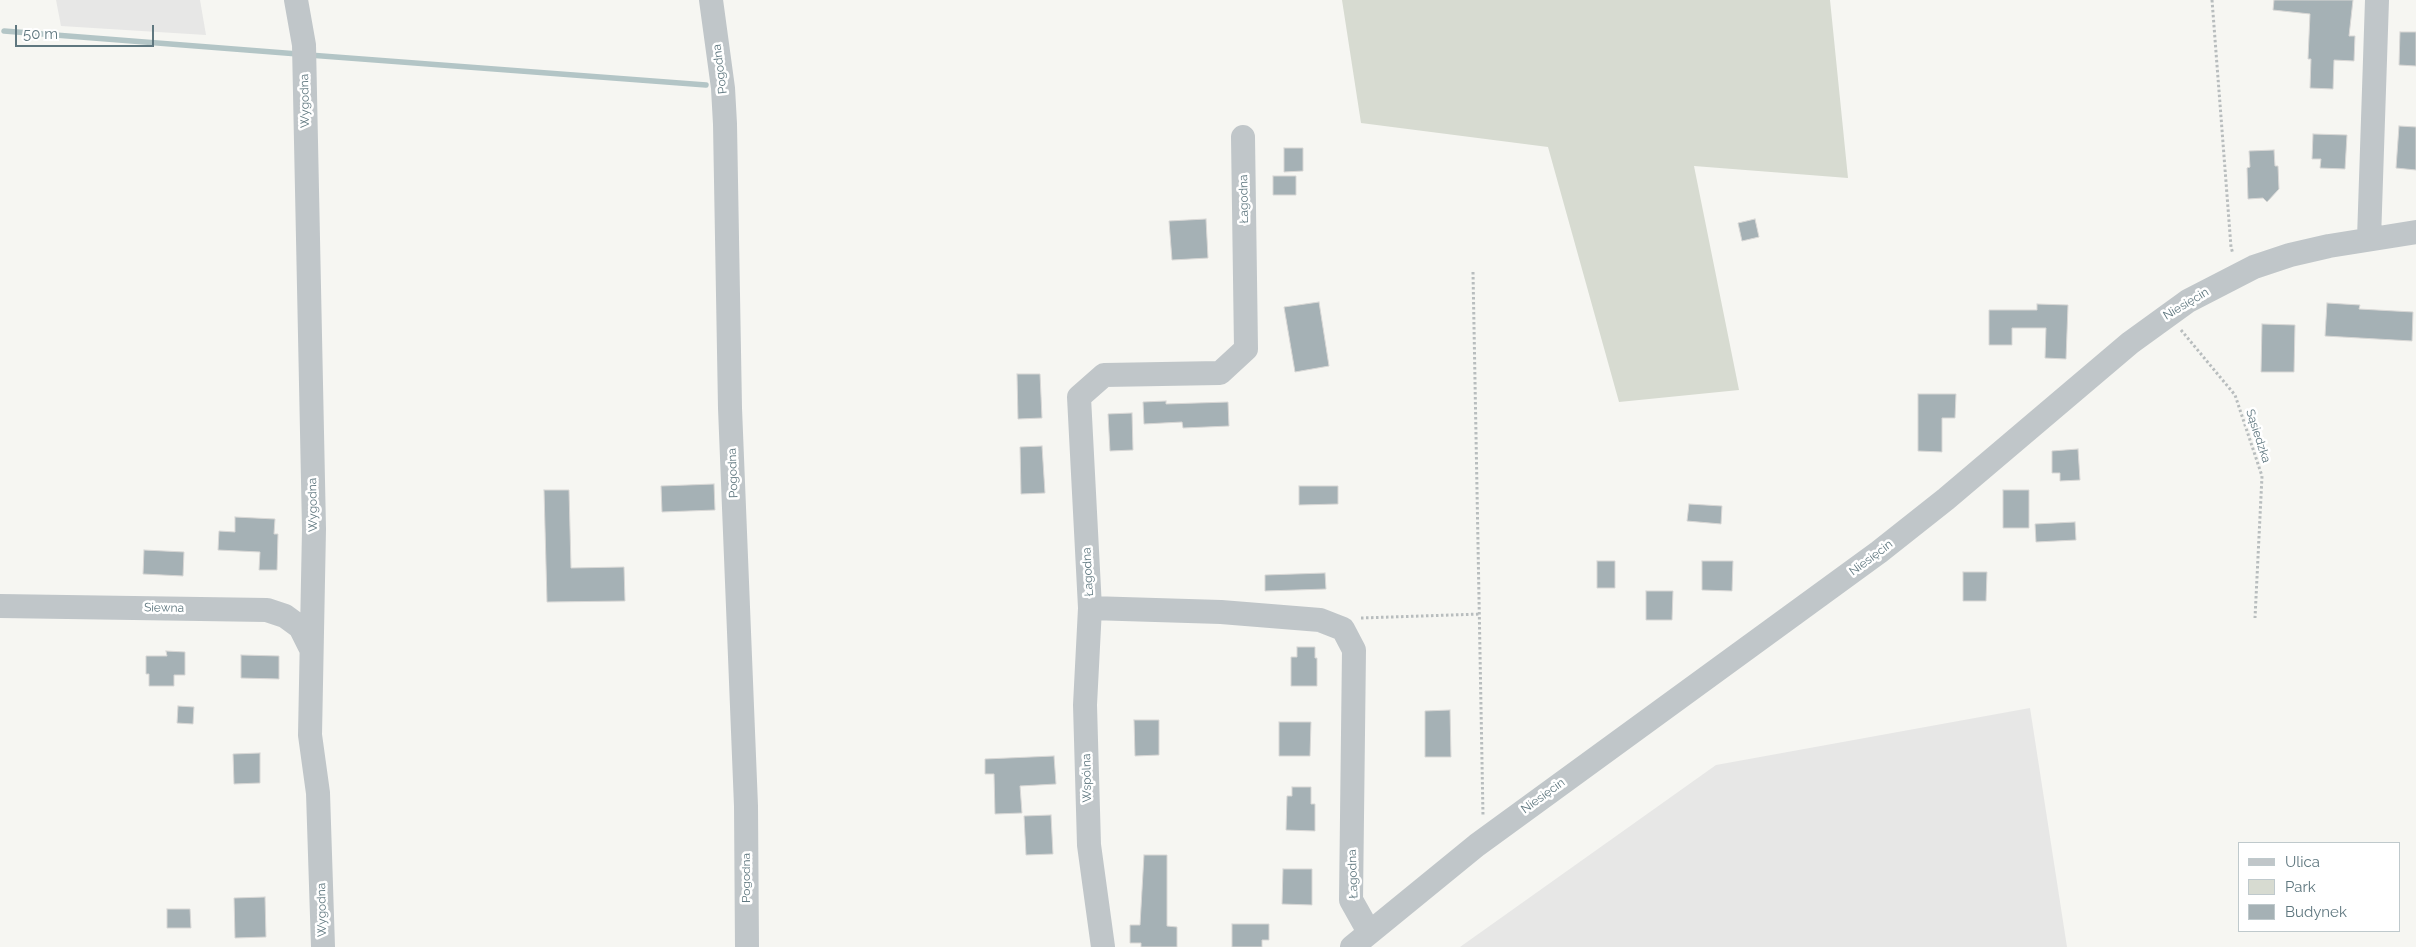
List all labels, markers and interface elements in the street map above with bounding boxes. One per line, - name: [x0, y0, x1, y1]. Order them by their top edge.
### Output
- scale bar: [18, 15, 156, 47]
- text: 50 m: [23, 25, 58, 43]
- street label: Pogodna: [710, 43, 730, 95]
- street label: Wygodna: [297, 74, 313, 128]
- street label: Łagodna: [1236, 174, 1252, 224]
- street label: Niesięcin: [2161, 285, 2211, 323]
- street label: Sąsiedzka: [2243, 407, 2273, 465]
- street label: Pogodna: [725, 448, 741, 498]
- street label: Wygodna: [305, 478, 321, 532]
- street label: Niesięcin: [1846, 537, 1896, 579]
- street label: Łagodna: [1080, 547, 1096, 597]
- street label: Siewna: [144, 600, 184, 616]
- street label: Wspólna: [1079, 753, 1095, 803]
- street label: Niesięcin: [1518, 775, 1568, 817]
- legend: [2238, 842, 2401, 932]
- street label: Łagodna: [1345, 849, 1361, 899]
- street label: Pogodna: [739, 853, 753, 903]
- text: Ulica: [2285, 853, 2320, 871]
- text: Park: [2285, 878, 2316, 896]
- street label: Wygodna: [314, 883, 330, 937]
- text: Budynek: [2285, 903, 2347, 921]

